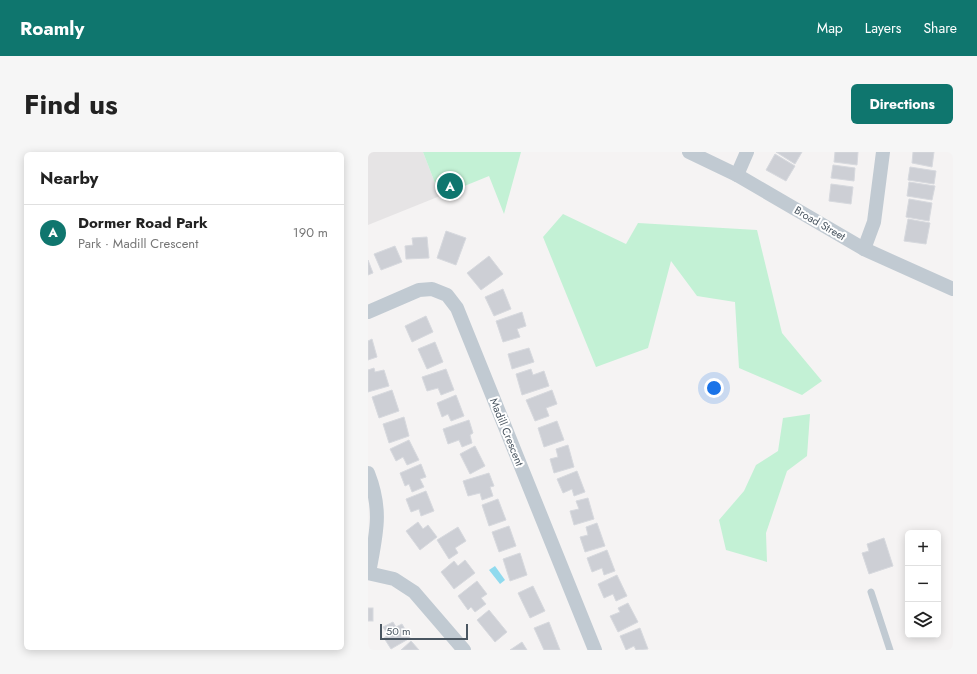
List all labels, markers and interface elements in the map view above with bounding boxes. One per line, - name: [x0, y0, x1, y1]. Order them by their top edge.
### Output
- text: Roamly: [20, 15, 84, 42]
- text: Map: [817, 18, 843, 38]
- text: Layers: [865, 18, 901, 38]
- text: Share: [923, 18, 957, 38]
- text: Find us: [24, 84, 118, 125]
- button: Directions: [851, 84, 953, 124]
- text: Nearby: [40, 166, 98, 190]
- pin: A: [437, 171, 463, 201]
- street label: Broad Street: [791, 202, 849, 244]
- text: Dormer Road Park: [78, 212, 208, 234]
- text: A: [48, 223, 58, 242]
- text: 190 m: [293, 223, 328, 242]
- text: Park · Madill Crescent: [78, 234, 198, 253]
- your location: [704, 378, 724, 398]
- street label: Madill Crescent: [486, 395, 528, 469]
- map controls: [905, 530, 941, 638]
- button: +: [905, 530, 941, 566]
- button: −: [905, 566, 941, 602]
- button: layers: [905, 602, 941, 638]
- scale bar: [380, 622, 468, 641]
- text: 50 m: [386, 623, 411, 639]

